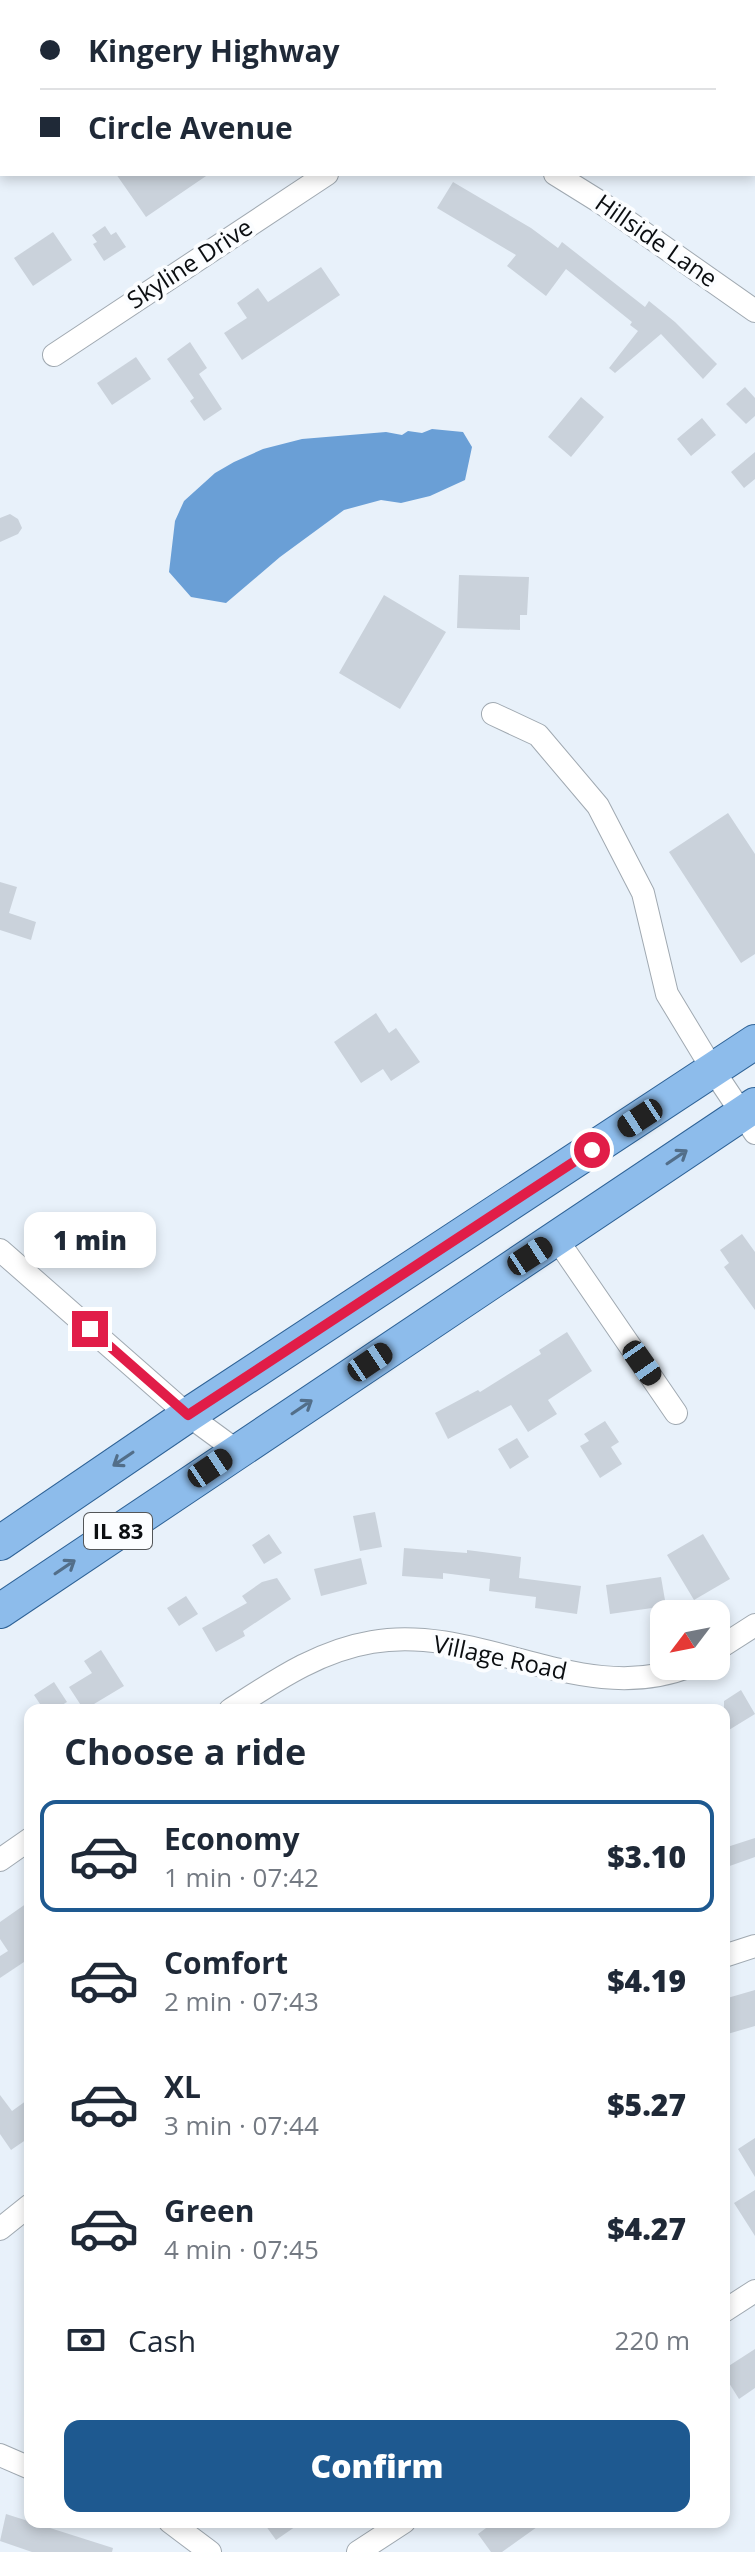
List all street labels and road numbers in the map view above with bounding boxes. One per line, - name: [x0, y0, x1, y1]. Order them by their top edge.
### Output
- street label: Hillside Lane: [589, 186, 724, 294]
- street label: Skyline Drive: [120, 210, 258, 316]
- road number: IL 83: [84, 1513, 152, 1549]
- street label: Village Road: [430, 1626, 570, 1687]

